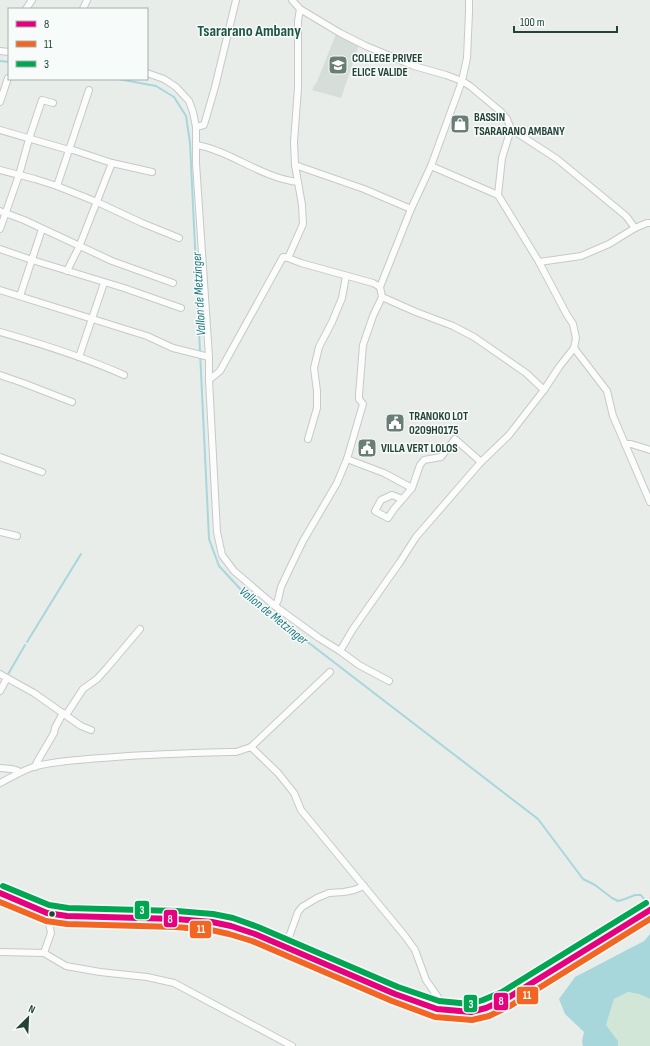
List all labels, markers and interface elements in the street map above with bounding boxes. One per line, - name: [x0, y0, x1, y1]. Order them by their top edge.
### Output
- legend: [8, 8, 148, 80]
- scale bar: [514, 8, 617, 34]
- text: 100 m: [520, 15, 545, 30]
- text: 8: [44, 17, 49, 32]
- district label: Tsararano Ambany: [197, 22, 301, 41]
- text: 11: [44, 37, 53, 52]
- place label: COLLEGE PRIVEE ELICE VALIDE: [352, 51, 423, 80]
- school or university icon: COLLEGE PRIVEE ELICE VALIDE: [327, 54, 349, 76]
- text: 3: [44, 57, 49, 72]
- place label: BASSIN TSARARANO AMBANY: [474, 110, 565, 139]
- shop icon: BASSIN TSARARANO AMBANY: [449, 113, 471, 135]
- water label: Vallon de Metzinger: [189, 250, 209, 336]
- place label: TRANOKO LOT 0209H0175: [409, 409, 468, 438]
- public building icon: TRANOKO LOT 0209H0175: [384, 412, 406, 434]
- public building icon: VILLA VERT LOLOS: [356, 437, 378, 459]
- place label: VILLA VERT LOLOS: [381, 441, 458, 456]
- water label: Vallon de Metzinger: [236, 583, 312, 649]
- line badge: 3: [134, 900, 150, 920]
- text: 3: [140, 904, 145, 917]
- unlabelled marker: [47, 909, 57, 919]
- line badge: 8: [163, 909, 178, 928]
- text: 8: [167, 913, 173, 926]
- line badge: 11: [189, 920, 212, 939]
- text: 11: [197, 923, 206, 936]
- line badge: 11: [516, 986, 539, 1005]
- text: 11: [523, 989, 532, 1002]
- line badge: 8: [493, 992, 509, 1011]
- line badge: 3: [463, 994, 478, 1013]
- text: 8: [498, 995, 504, 1008]
- north arrow: [8, 998, 48, 1038]
- text: 3: [469, 998, 474, 1011]
- text: N: [27, 1002, 37, 1017]

